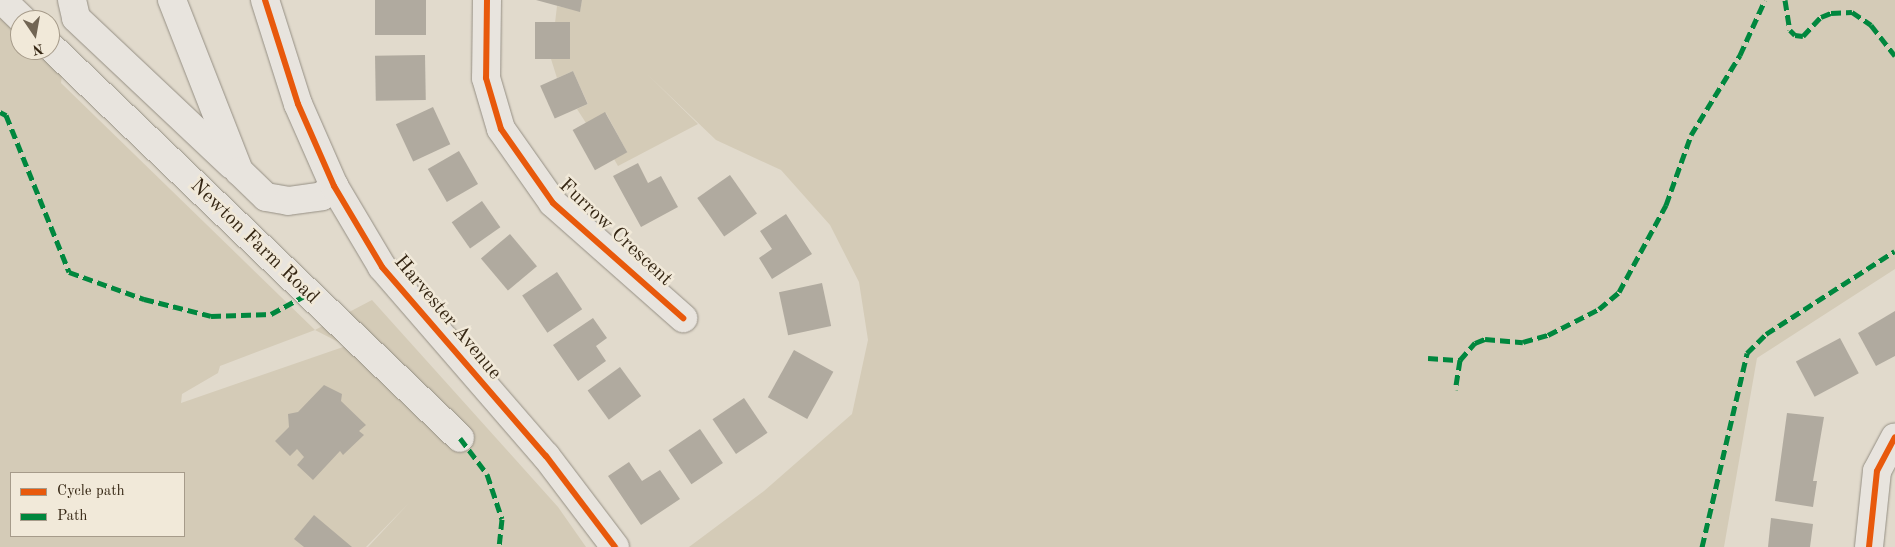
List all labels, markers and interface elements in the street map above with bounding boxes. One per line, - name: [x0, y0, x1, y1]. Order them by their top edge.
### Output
- north arrow: [10, 10, 60, 60]
- text: N: [31, 41, 45, 57]
- street label: Newton Farm Road: [185, 174, 323, 310]
- street label: Furrow Crescent: [553, 174, 677, 292]
- street label: Harvester Avenue: [388, 251, 506, 385]
- legend: [10, 472, 185, 537]
- text: Cycle path: [57, 484, 125, 499]
- text: Path: [57, 509, 87, 524]

